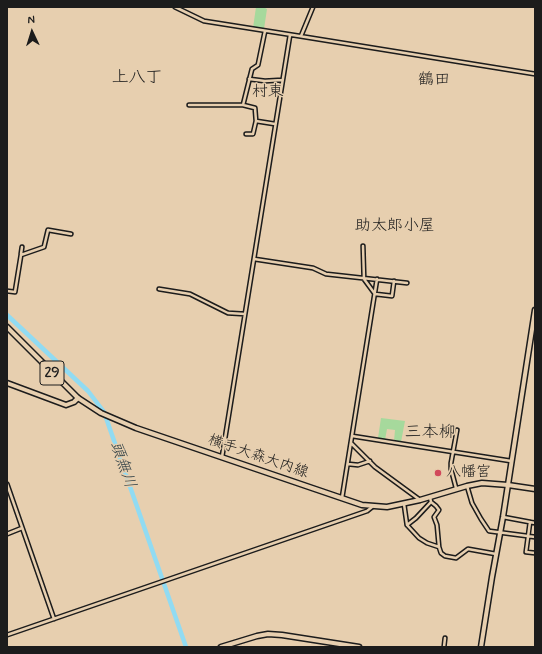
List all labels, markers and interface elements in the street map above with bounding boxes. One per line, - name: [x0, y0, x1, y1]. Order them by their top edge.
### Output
- north arrow: [12, 12, 52, 52]
- text: N: [27, 13, 35, 27]
- district label: 上八丁: [112, 68, 162, 88]
- district label: 鶴田: [418, 71, 450, 91]
- district label: 村東: [252, 83, 284, 103]
- district label: 助太郎小屋: [355, 217, 435, 237]
- road number: 29: [40, 361, 64, 385]
- district label: 三本柳: [405, 423, 455, 443]
- street label: 横手大森大内線: [205, 431, 311, 483]
- water label: 頭無川: [105, 439, 139, 491]
- place label: 八幡宮: [446, 464, 491, 482]
- marker: 八幡宮: [433, 468, 443, 478]

